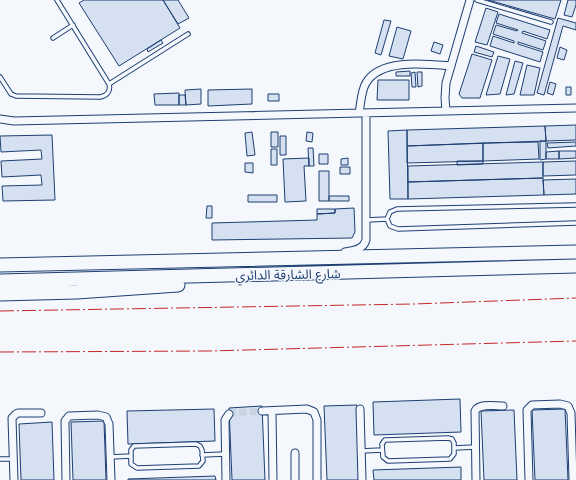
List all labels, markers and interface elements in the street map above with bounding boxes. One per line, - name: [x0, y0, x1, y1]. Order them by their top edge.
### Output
- street label: شارع الشارقة الدائري: [235, 265, 341, 286]

